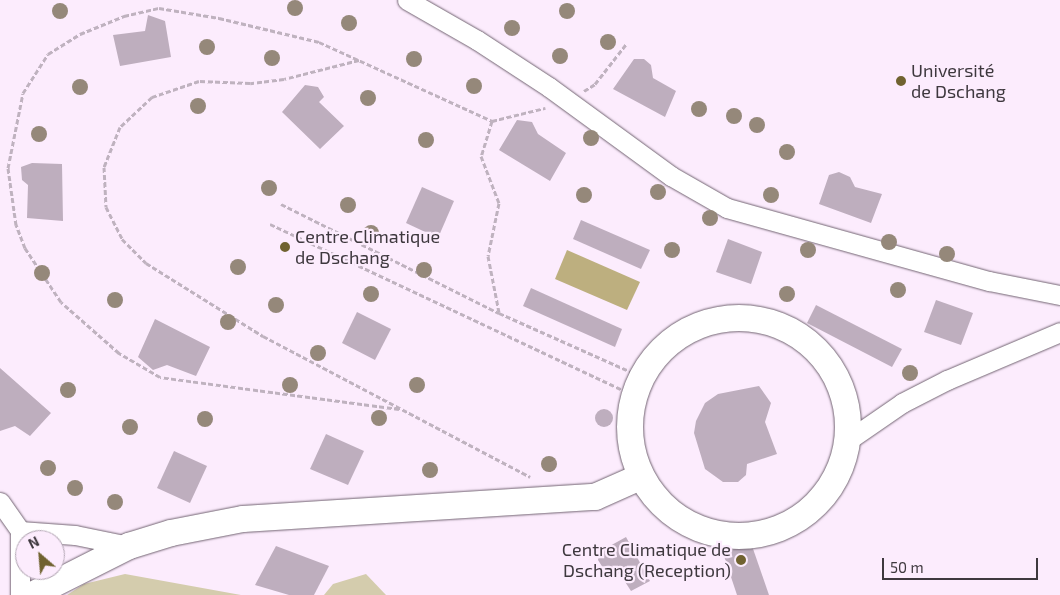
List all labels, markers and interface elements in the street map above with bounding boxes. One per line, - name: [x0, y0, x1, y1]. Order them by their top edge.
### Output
- place label: Université de Dschang: [911, 60, 1006, 102]
- marker: Université de Dschang: [895, 75, 907, 87]
- place label: Centre Climatique de Dschang: [295, 226, 440, 268]
- marker: Centre Climatique de Dschang: [279, 241, 291, 253]
- north arrow: [15, 530, 65, 580]
- text: N: [25, 532, 42, 552]
- place label: Centre Climatique de Dschang (Reception): [562, 539, 731, 582]
- scale bar: [885, 548, 1041, 580]
- marker: Centre Climatique de Dschang (Reception): [735, 554, 747, 566]
- text: 50 m: [890, 558, 924, 576]

